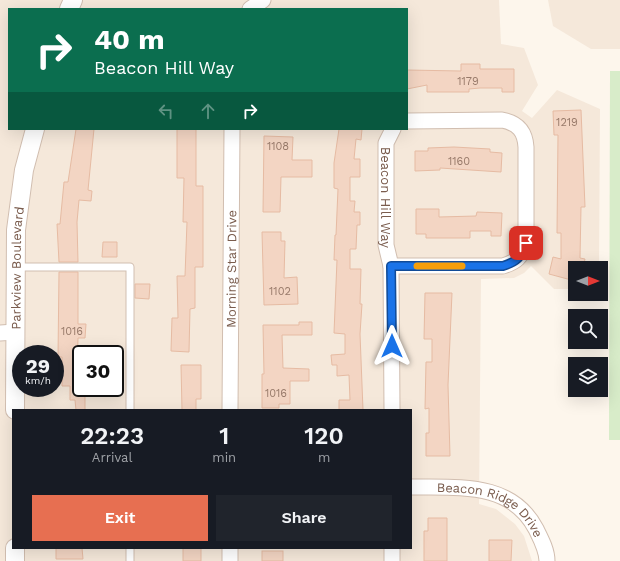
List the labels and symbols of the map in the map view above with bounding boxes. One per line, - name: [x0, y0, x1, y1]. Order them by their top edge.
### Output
- house number: 1179: [457, 75, 479, 88]
- house number: 1219: [556, 116, 578, 129]
- house number: 1108: [267, 140, 289, 153]
- street label: Beacon Hill Way: [379, 147, 394, 248]
- house number: 1160: [448, 155, 470, 168]
- street label: Parkview Boulevard: [8, 205, 27, 330]
- street label: Morning Star Drive: [223, 210, 239, 328]
- pin: [509, 226, 543, 260]
- north arrow: [568, 261, 608, 301]
- house number: 1102: [269, 285, 291, 298]
- house number: 1016: [61, 325, 83, 338]
- position arrow: [371, 325, 413, 367]
- speed limit sign: 30: [72, 345, 124, 397]
- house number: 1016: [265, 387, 287, 400]
- street label: Beacon Ridge Drive: [437, 480, 546, 540]

